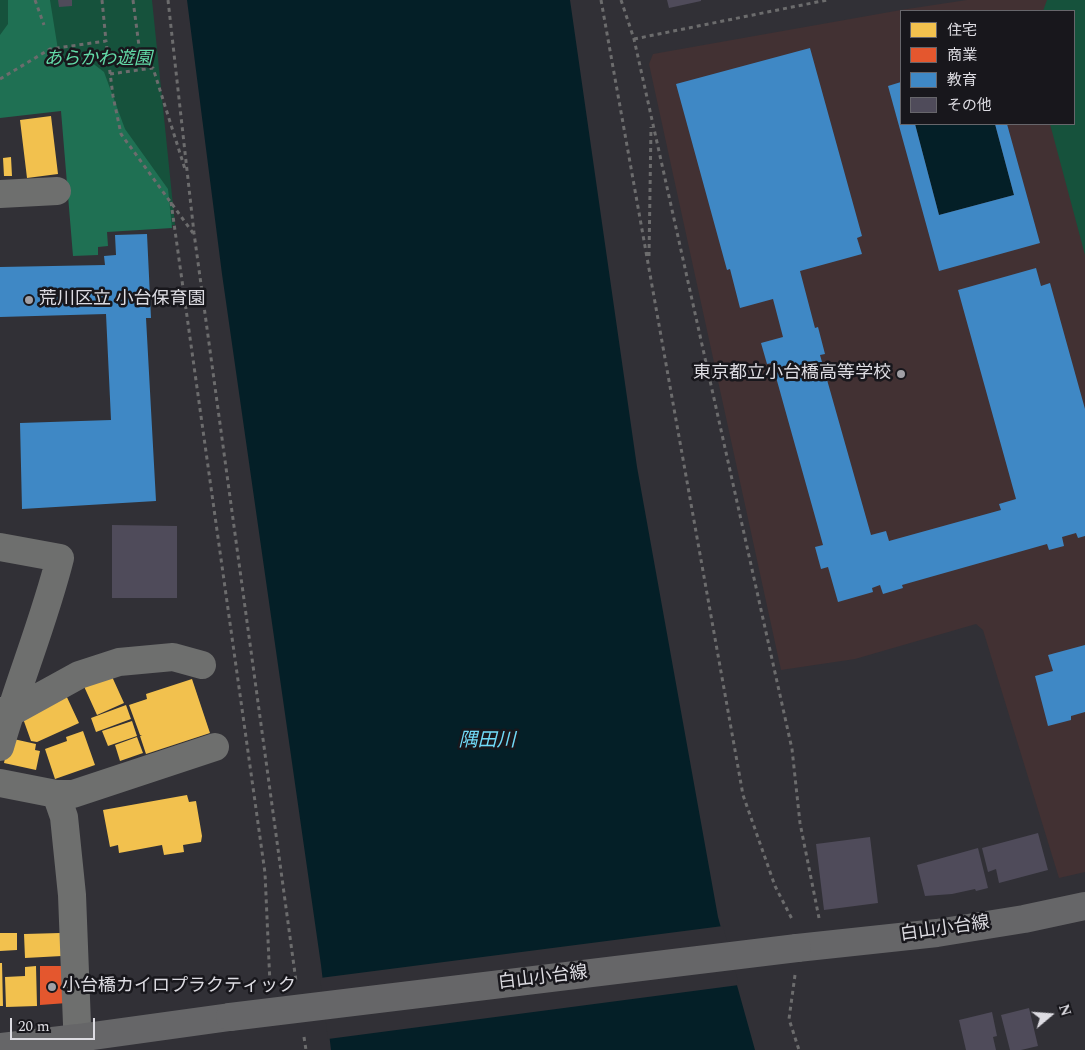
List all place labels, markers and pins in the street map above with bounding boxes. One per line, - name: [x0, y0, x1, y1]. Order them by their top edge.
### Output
- place label: 荒川区立 小台保育園: [39, 289, 205, 311]
- marker: 荒川区立 小台保育園: [23, 294, 35, 306]
- place label: 東京都立小台橋高等学校: [693, 363, 891, 385]
- marker: 東京都立小台橋高等学校: [895, 368, 907, 380]
- place label: 小台橋カイロプラクティック: [62, 976, 296, 998]
- marker: 小台橋カイロプラクティック: [46, 981, 58, 993]

